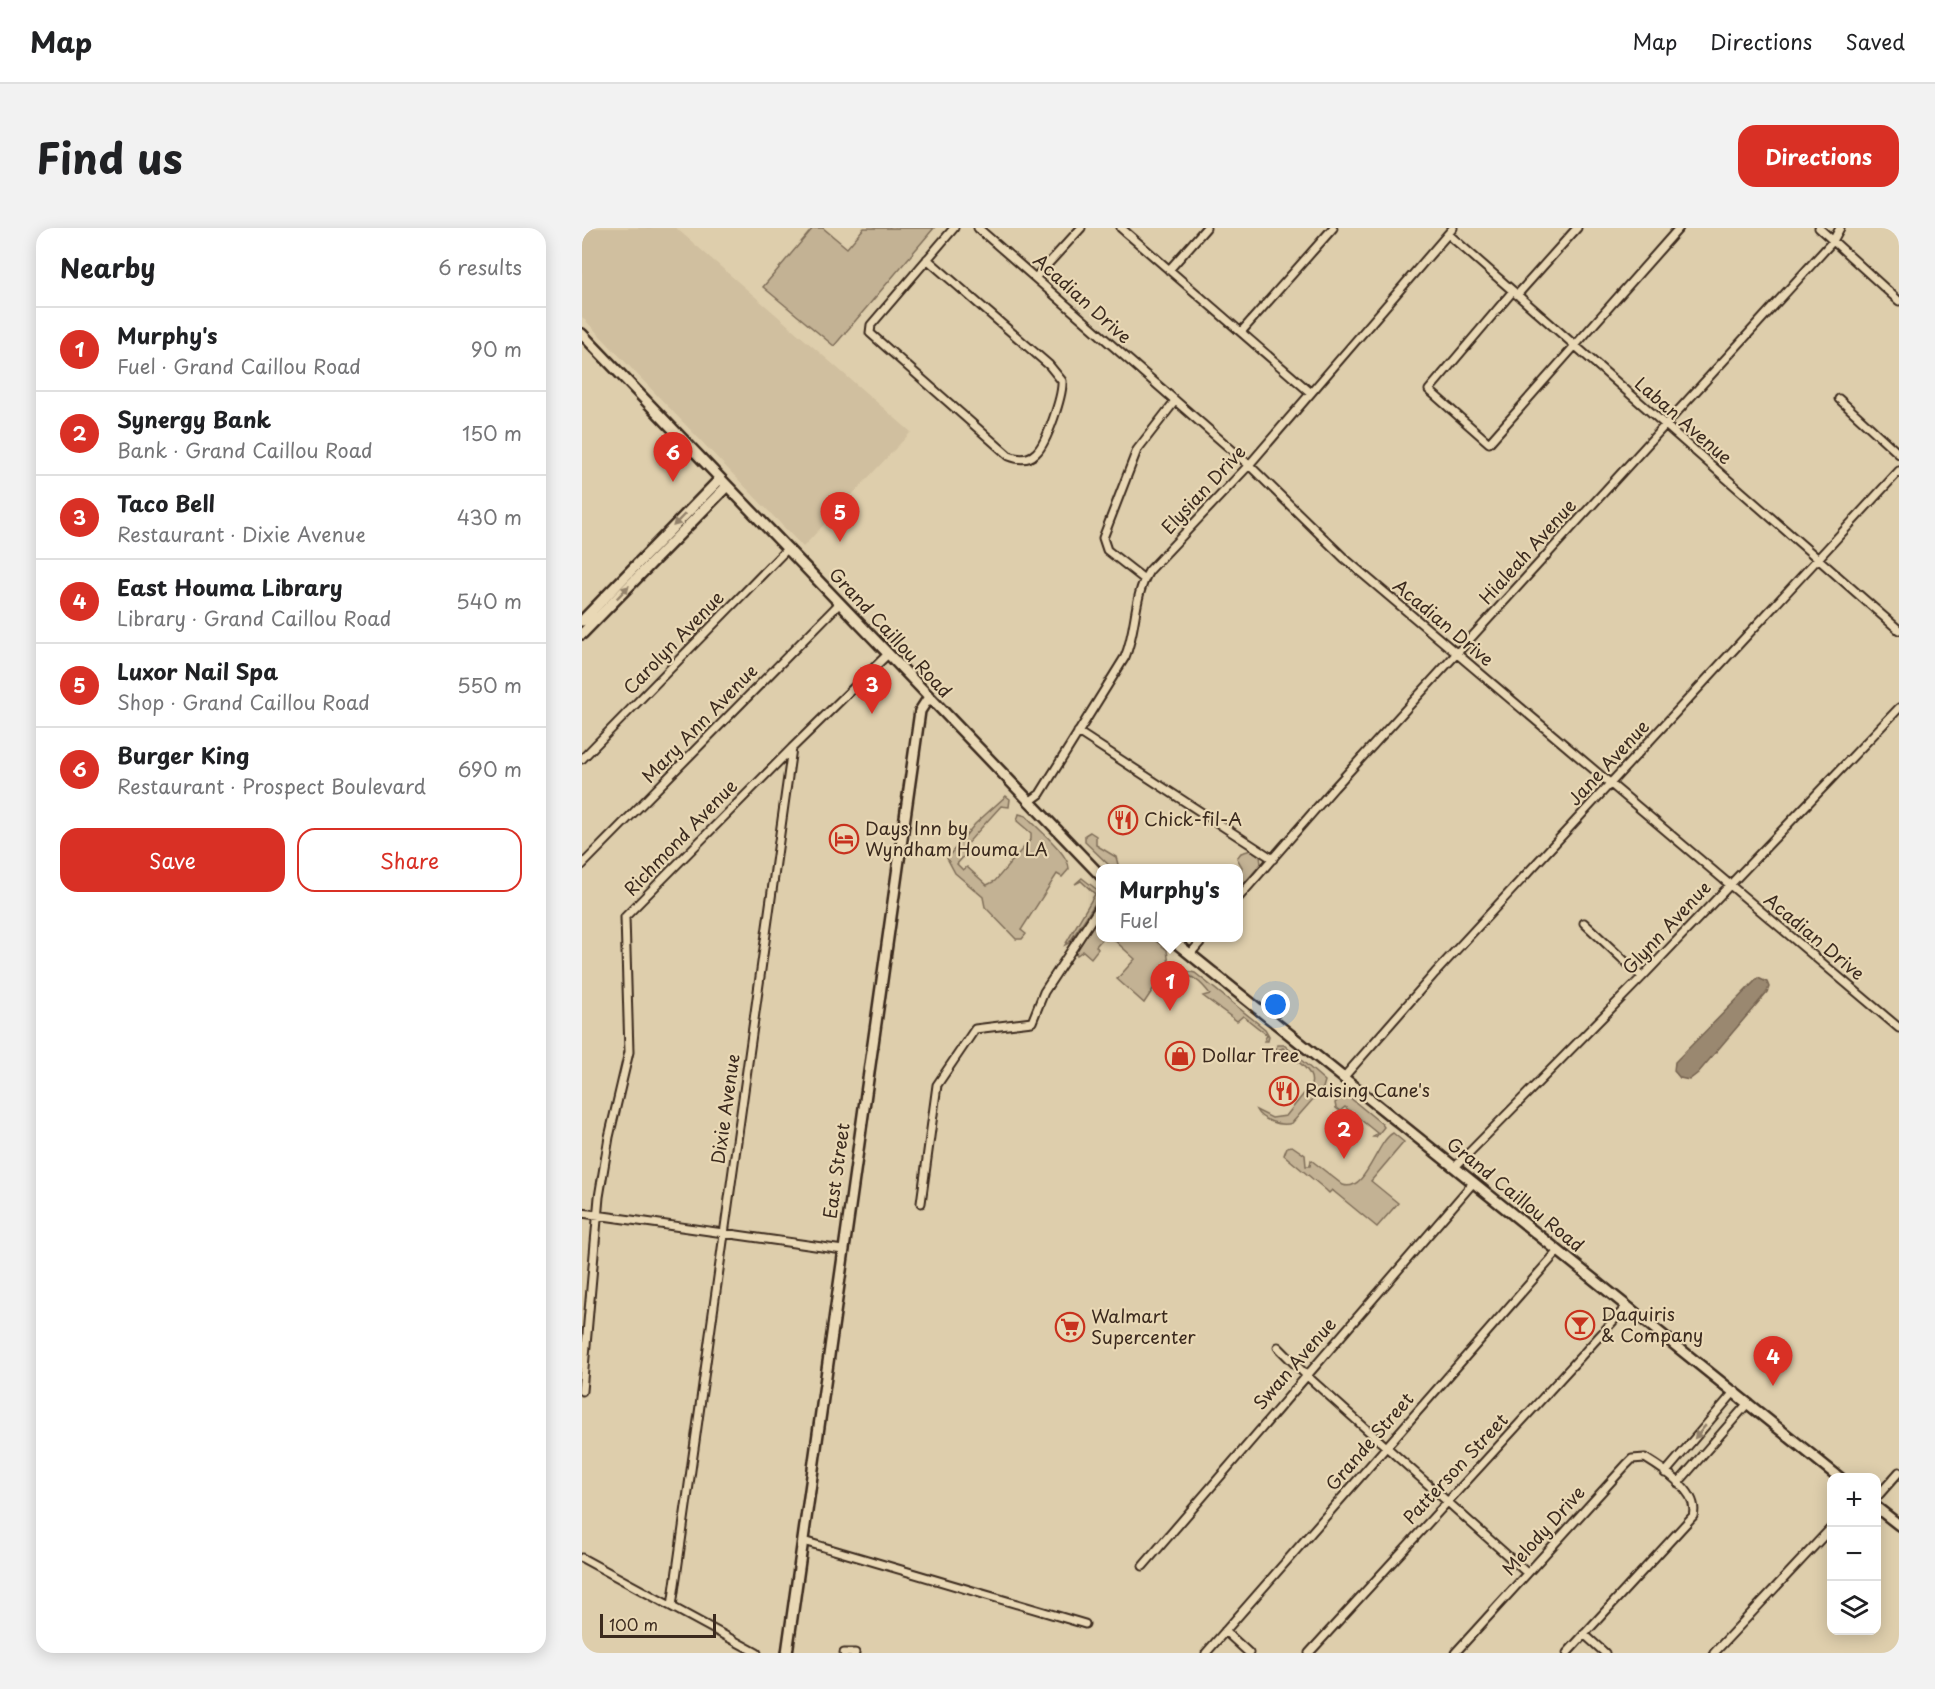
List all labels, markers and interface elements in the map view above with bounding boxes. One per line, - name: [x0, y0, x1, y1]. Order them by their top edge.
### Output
- text: Map: [30, 20, 92, 63]
- text: Map: [1632, 25, 1677, 57]
- text: Directions: [1710, 25, 1812, 57]
- text: Saved: [1845, 25, 1905, 57]
- text: Find us: [36, 125, 183, 188]
- button: Directions: [1738, 125, 1899, 187]
- street label: Acadian Drive: [1028, 246, 1138, 349]
- text: Nearby: [60, 248, 155, 287]
- text: 6 results: [438, 252, 522, 282]
- text: Murphy's: [117, 318, 218, 351]
- text: 1: [75, 334, 84, 364]
- text: 90 m: [471, 334, 522, 364]
- text: Fuel · Grand Caillou Road: [117, 351, 361, 381]
- street label: Laban Avenue: [1629, 370, 1739, 470]
- text: Synergy Bank: [117, 402, 271, 435]
- text: 2: [72, 418, 87, 448]
- text: 150 m: [462, 418, 522, 448]
- pin: 6: [654, 432, 692, 482]
- text: Bank · Grand Caillou Road: [117, 435, 373, 465]
- street label: Elysian Drive: [1154, 438, 1251, 540]
- text: Taco Bell: [117, 486, 215, 519]
- pin: 5: [820, 492, 860, 542]
- street label: Hialeah Avenue: [1472, 492, 1582, 610]
- text: 3: [73, 502, 86, 532]
- text: 430 m: [457, 502, 522, 532]
- one-way arrow: [673, 513, 687, 527]
- text: Restaurant · Dixie Avenue: [117, 519, 366, 549]
- street label: Grand Caillou Road: [823, 561, 959, 703]
- text: East Houma Library: [117, 570, 343, 603]
- street label: Acadian Drive: [1388, 572, 1500, 672]
- street label: Carolyn Avenue: [616, 584, 730, 700]
- one-way arrow: [616, 585, 630, 600]
- text: 4: [73, 586, 86, 616]
- text: 540 m: [456, 586, 522, 616]
- text: Library · Grand Caillou Road: [117, 603, 391, 633]
- text: Luxor Nail Spa: [117, 654, 278, 687]
- street label: Mary Ann Avenue: [635, 657, 763, 789]
- pin: 3: [852, 664, 892, 714]
- text: 5: [73, 670, 86, 700]
- text: 550 m: [457, 670, 522, 700]
- text: Shop · Grand Caillou Road: [117, 687, 370, 717]
- street label: Jane Avenue: [1561, 713, 1655, 811]
- text: Burger King: [117, 738, 249, 771]
- text: 6: [72, 754, 87, 784]
- text: 690 m: [458, 754, 522, 784]
- text: Restaurant · Prospect Boulevard: [117, 771, 426, 801]
- street label: Richmond Avenue: [617, 772, 743, 901]
- restaurant icon: Chick-fil-A: [1107, 804, 1139, 836]
- place label: Chick-fil-A: [1144, 805, 1242, 832]
- place label: Days Inn by Wyndham Houma LA: [865, 814, 1048, 862]
- hotel icon: Days Inn by Wyndham Houma LA: [828, 823, 860, 855]
- button: Save: [60, 828, 285, 892]
- button: Share: [297, 828, 522, 892]
- popup: [1096, 864, 1243, 942]
- text: Murphy's: [1119, 872, 1220, 905]
- street label: Glynn Avenue: [1615, 874, 1716, 980]
- street label: Acadian Drive: [1759, 886, 1871, 986]
- text: Fuel: [1119, 905, 1158, 935]
- pin: 1: [1150, 962, 1190, 1011]
- your location: [1261, 990, 1290, 1019]
- shop icon: Dollar Tree: [1164, 1040, 1196, 1072]
- place label: Dollar Tree: [1201, 1041, 1300, 1068]
- street label: Dixie Avenue: [703, 1052, 746, 1166]
- restaurant icon: Raising Cane's: [1268, 1075, 1300, 1107]
- place label: Raising Cane's: [1305, 1076, 1430, 1103]
- pin: 2: [1324, 1110, 1364, 1159]
- street label: East Street: [815, 1121, 856, 1220]
- street label: Grand Caillou Road: [1442, 1130, 1590, 1258]
- place label: Daquiris & Company: [1601, 1300, 1703, 1348]
- place label: Walmart Supercenter: [1091, 1302, 1196, 1350]
- bar icon: Daquiris & Company: [1564, 1309, 1596, 1341]
- supermarket icon: Walmart Supercenter: [1054, 1311, 1086, 1343]
- street label: Swan Avenue: [1246, 1311, 1342, 1415]
- pin: 4: [1754, 1336, 1792, 1386]
- street label: Grande Street: [1318, 1386, 1419, 1496]
- street label: Patterson Street: [1396, 1406, 1514, 1529]
- one-way arrow: [1694, 1424, 1707, 1439]
- map controls: [1827, 1473, 1881, 1635]
- button: +: [1827, 1473, 1881, 1527]
- street label: Melody Drive: [1495, 1479, 1591, 1581]
- button: −: [1827, 1527, 1881, 1581]
- button: layers: [1827, 1581, 1881, 1635]
- scale bar: [600, 1611, 716, 1638]
- text: 100 m: [609, 1612, 658, 1636]

